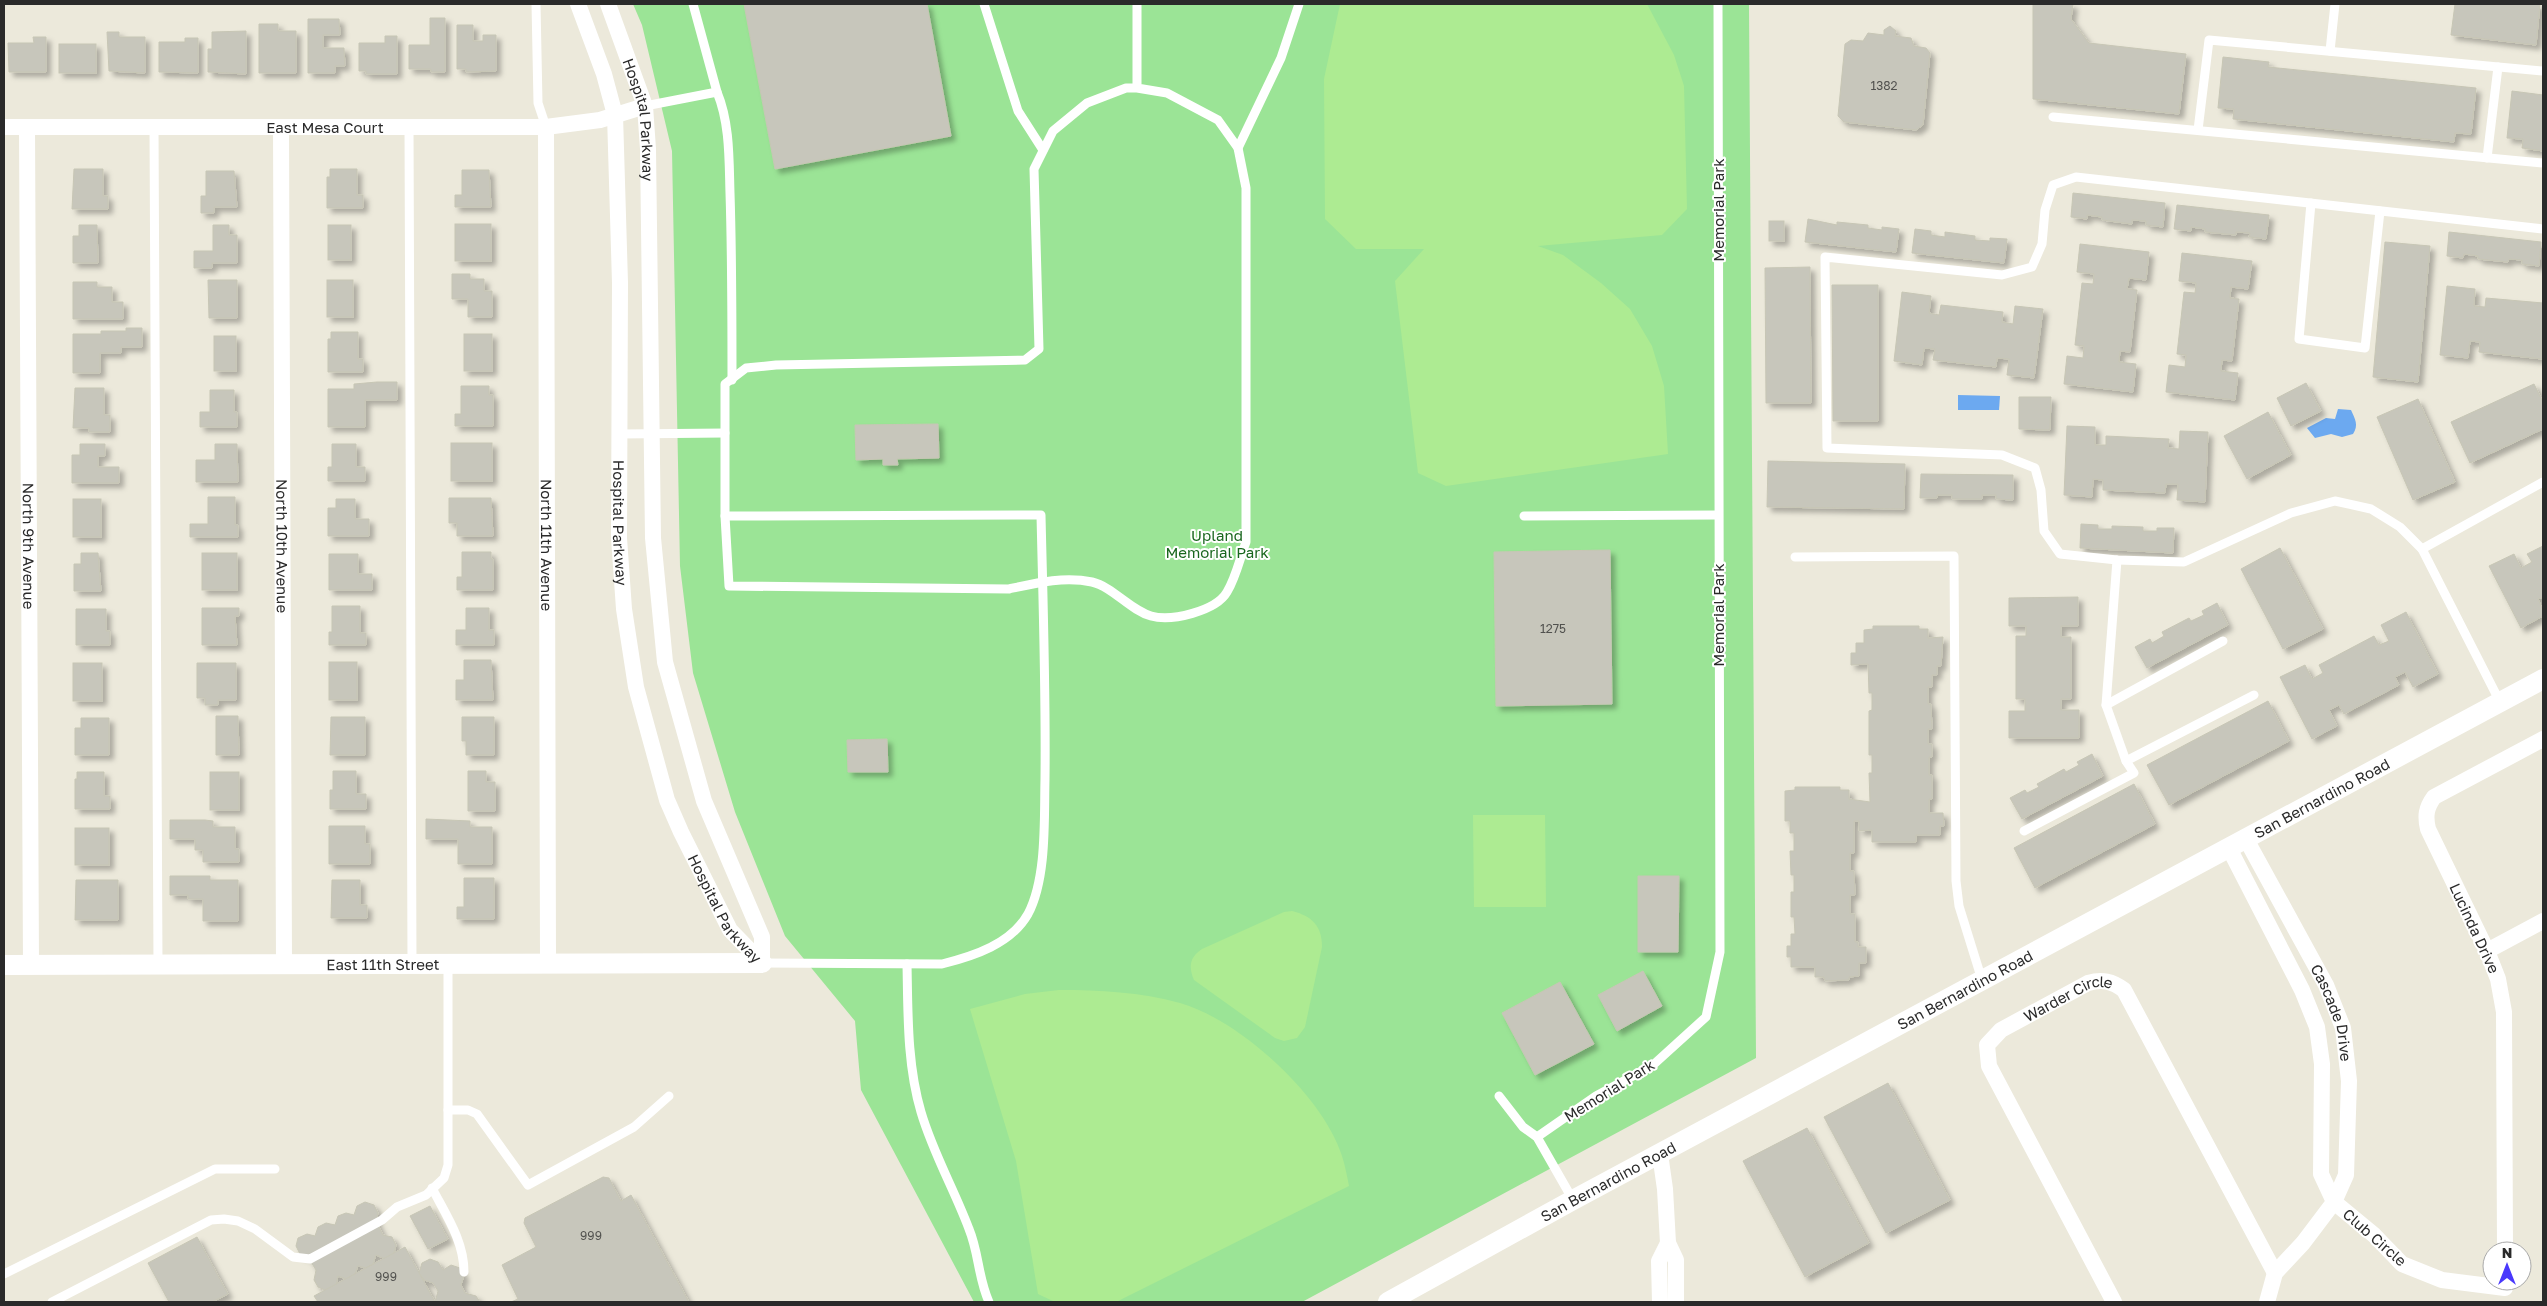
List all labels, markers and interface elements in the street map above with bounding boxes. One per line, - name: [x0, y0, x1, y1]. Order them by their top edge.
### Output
- street label: Hospital Parkway: [619, 56, 657, 182]
- house number: 1382: [1870, 78, 1898, 93]
- street label: East Mesa Court: [266, 118, 384, 136]
- street label: Memorial Park: [1709, 158, 1727, 262]
- street label: Hospital Parkway: [610, 460, 631, 587]
- street label: North 10th Avenue: [273, 479, 292, 613]
- street label: North 11th Avenue: [538, 479, 556, 611]
- street label: North 9th Avenue: [20, 483, 38, 610]
- park label: Upland Memorial Park: [1165, 526, 1269, 561]
- street label: Memorial Park: [1709, 563, 1727, 667]
- house number: 1275: [1540, 621, 1566, 636]
- street label: San Bernardino Road: [2251, 754, 2392, 842]
- street label: Hospital Parkway: [684, 851, 766, 967]
- street label: Lucinda Drive: [2446, 880, 2504, 976]
- street label: San Bernardino Road: [1894, 946, 2036, 1033]
- street label: East 11th Street: [326, 955, 440, 973]
- street label: Cascade Drive: [2307, 961, 2356, 1062]
- street label: Warder Circle: [2020, 972, 2115, 1025]
- street label: Memorial Park: [1560, 1055, 1658, 1125]
- street label: San Bernardino Road: [1537, 1137, 1679, 1225]
- street label: Club Circle: [2339, 1204, 2411, 1270]
- house number: 999: [580, 1228, 602, 1243]
- north arrow: [2482, 1241, 2532, 1291]
- text: N: [2502, 1244, 2512, 1261]
- house number: 999: [375, 1269, 397, 1284]

